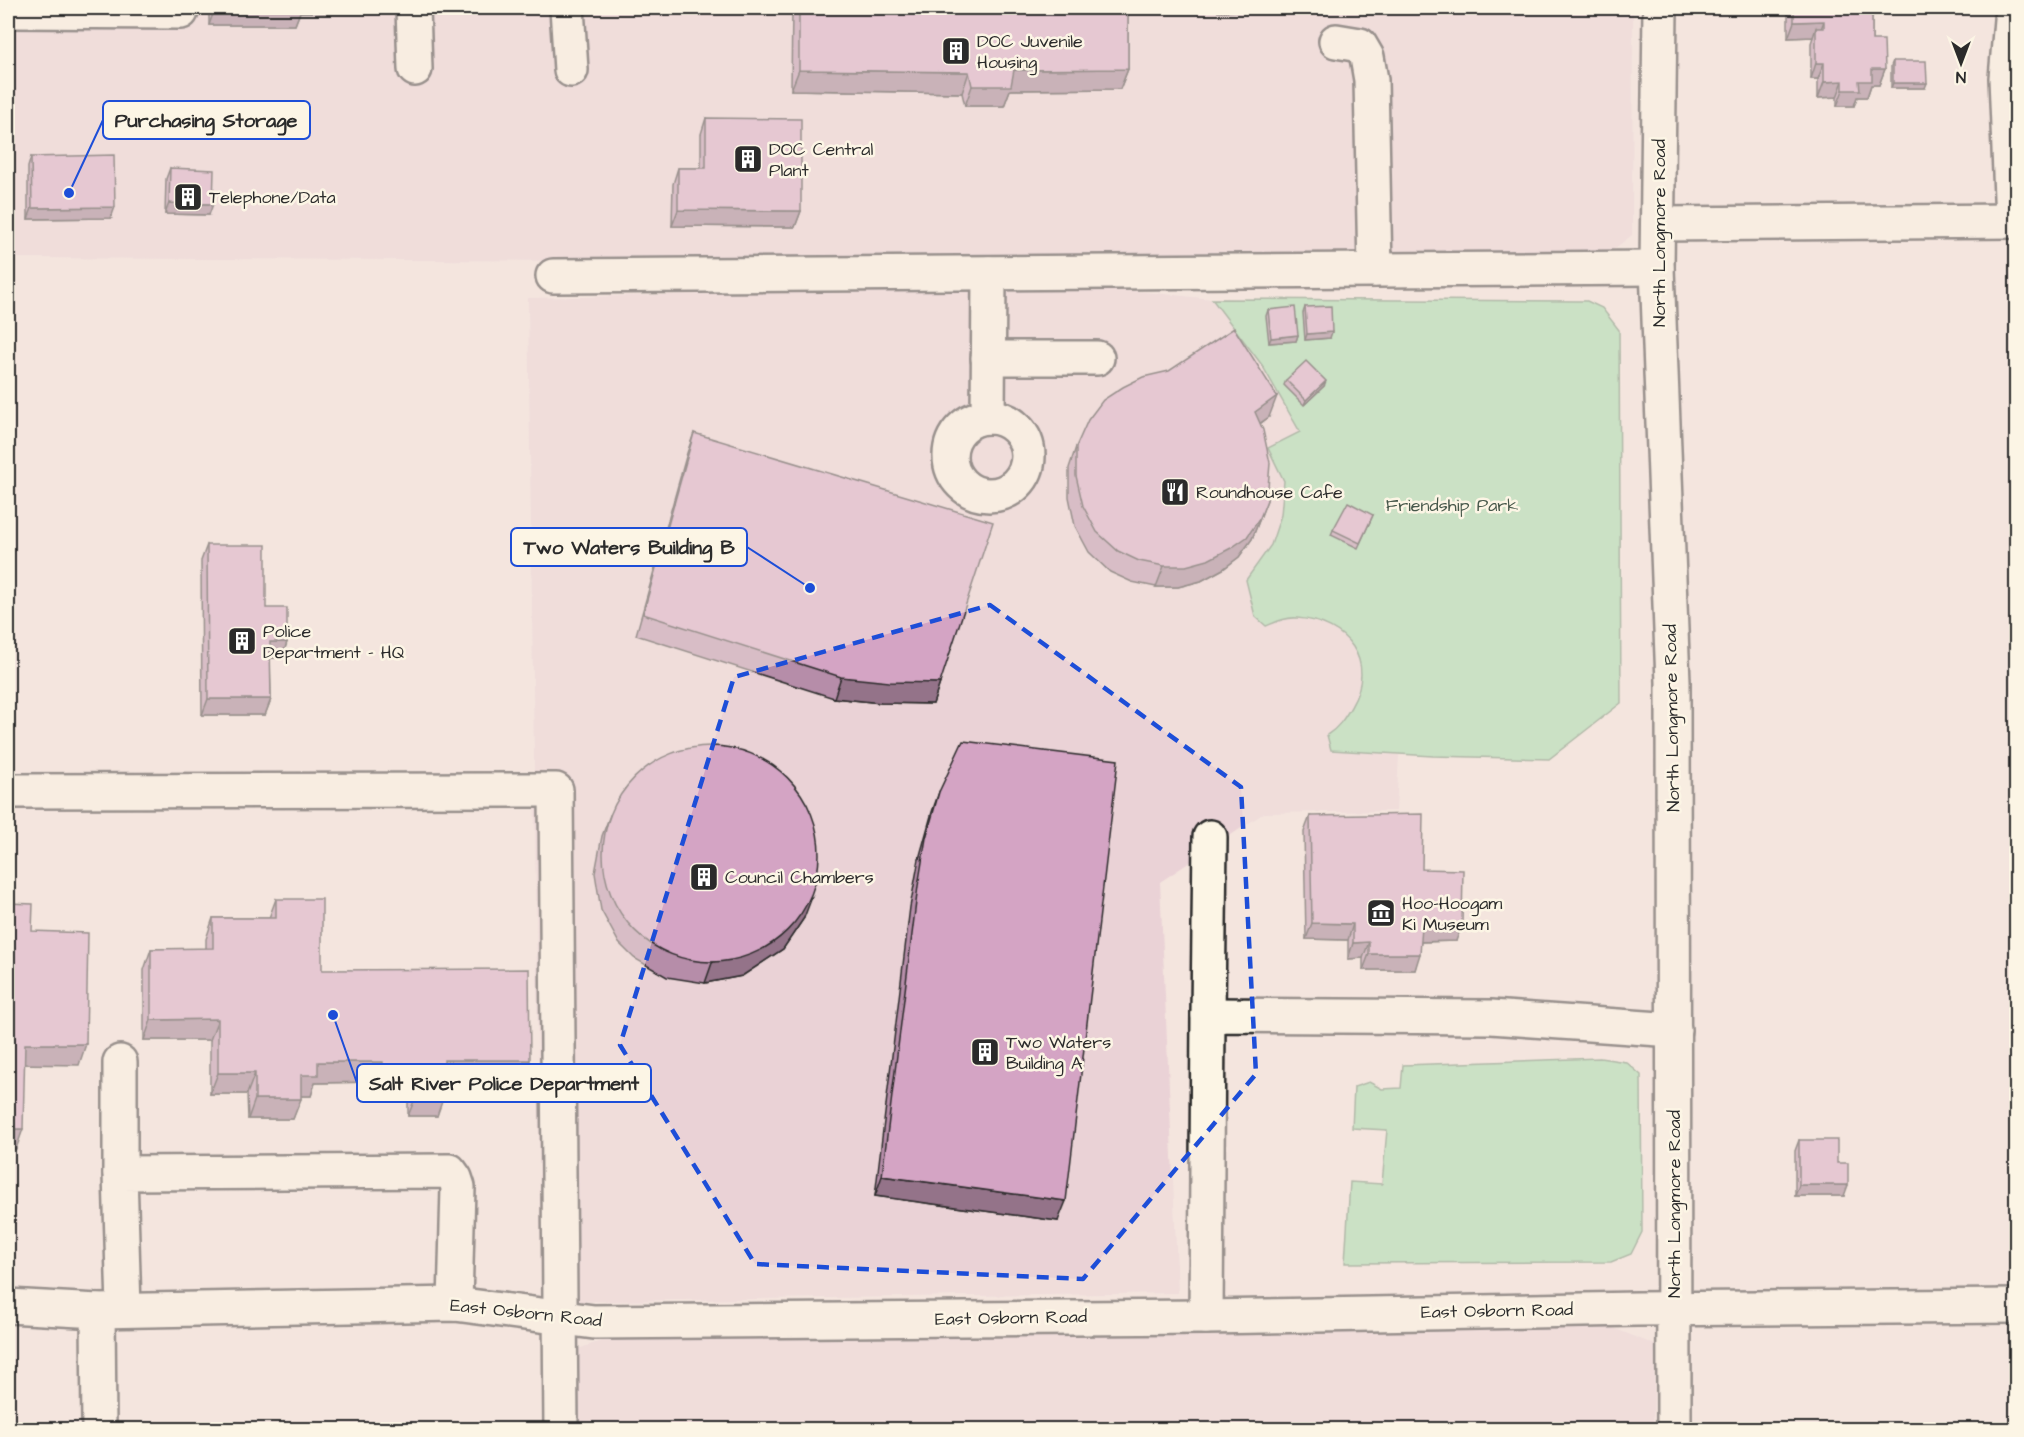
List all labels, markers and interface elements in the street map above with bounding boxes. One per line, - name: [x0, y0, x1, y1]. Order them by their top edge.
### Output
- place label: DOC Juvenile Housing: [977, 29, 1083, 76]
- north arrow: [1931, 33, 1991, 93]
- building icon: DOC Juvenile Housing: [940, 35, 972, 67]
- text: N: [1956, 66, 1966, 88]
- callout: Purchasing Storage: [103, 101, 310, 139]
- text: Purchasing Storage: [115, 107, 297, 136]
- place label: DOC Central Plant: [769, 137, 874, 183]
- street label: North Longmore Road: [1647, 139, 1673, 327]
- building icon: DOC Central Plant: [732, 143, 764, 175]
- building icon: Telephone/Data: [172, 181, 204, 213]
- place label: Telephone/Data: [209, 185, 336, 210]
- restaurant icon: Roundhouse Cafe: [1159, 476, 1191, 508]
- place label: Roundhouse Cafe: [1196, 480, 1343, 505]
- park label: Friendship Park: [1386, 493, 1518, 518]
- callout: Two Waters Building B: [511, 528, 747, 566]
- text: Two Waters Building B: [522, 534, 735, 563]
- place label: Police Department - HQ: [263, 619, 405, 665]
- street label: North Longmore Road: [1658, 624, 1687, 812]
- building icon: Police Department - HQ: [226, 625, 258, 657]
- building icon: Council Chambers: [688, 861, 720, 893]
- place label: Council Chambers: [725, 865, 874, 890]
- place label: Hoo-Hoogam Ki Museum: [1402, 891, 1502, 937]
- museum icon: Hoo-Hoogam Ki Museum: [1365, 897, 1397, 929]
- place label: Two Waters Building A: [1006, 1030, 1111, 1077]
- building icon: Two Waters Building A: [969, 1036, 1001, 1068]
- callout: Salt River Police Department: [357, 1064, 651, 1102]
- text: Salt River Police Department: [368, 1070, 640, 1098]
- street label: North Longmore Road: [1662, 1110, 1688, 1298]
- street label: East Osborn Road: [449, 1293, 603, 1333]
- street label: East Osborn Road: [1421, 1297, 1573, 1325]
- street label: East Osborn Road: [935, 1304, 1087, 1332]

